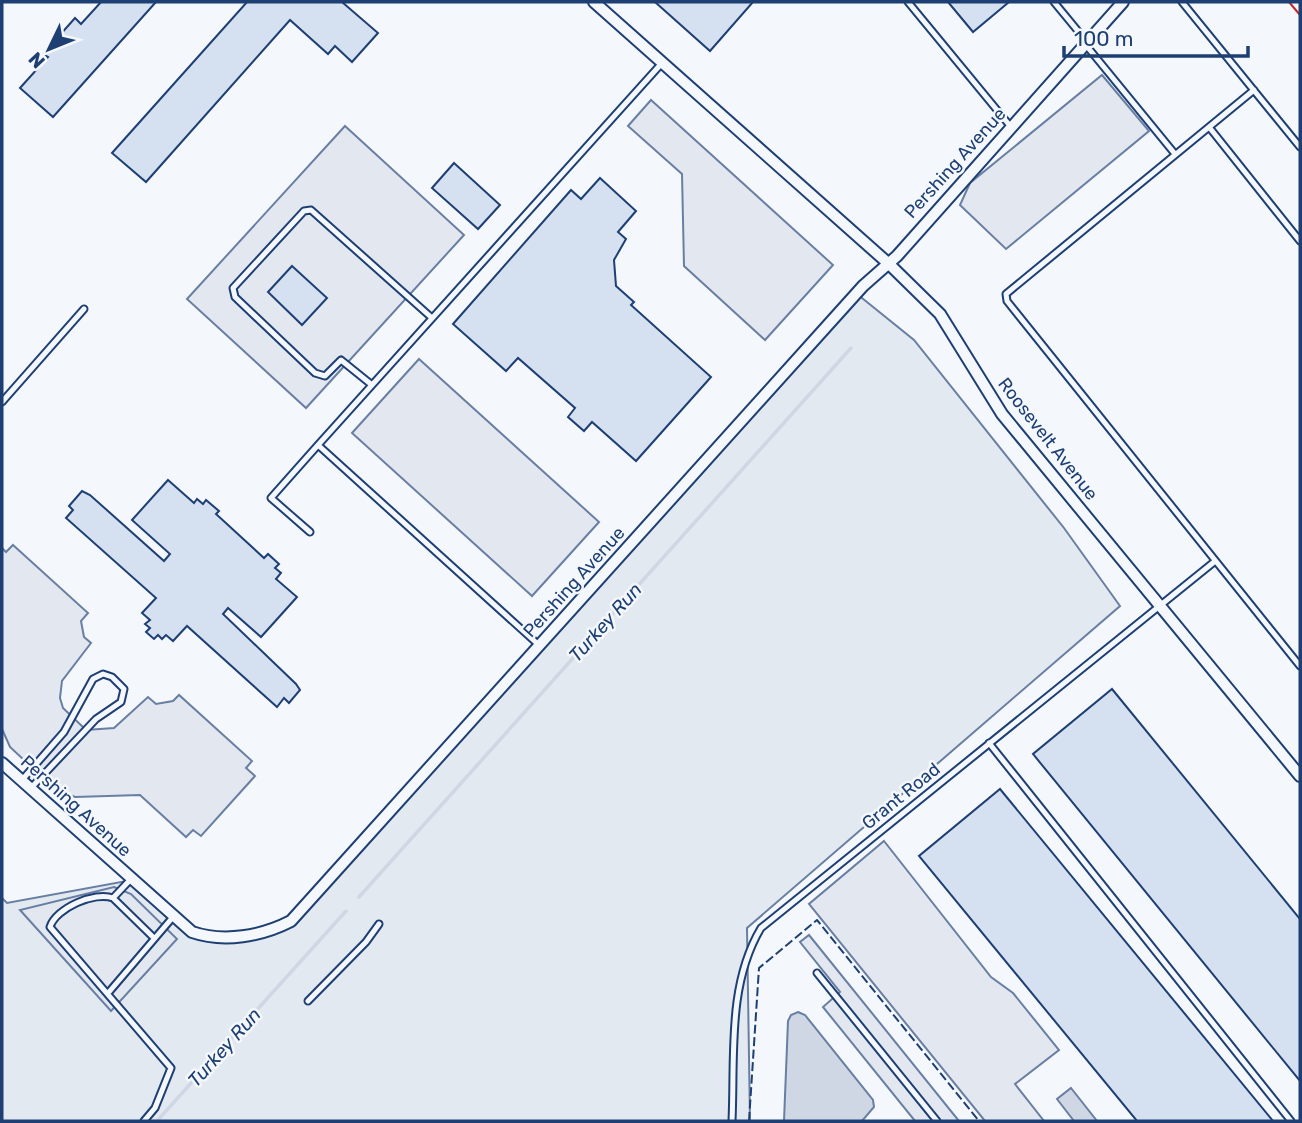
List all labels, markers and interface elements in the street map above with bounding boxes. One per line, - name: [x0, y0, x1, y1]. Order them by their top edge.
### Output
- north arrow: [14, 14, 84, 84]
- scale bar: [1064, 14, 1248, 58]
- text: 100 m: [1074, 26, 1133, 51]
- text: N: [24, 47, 50, 73]
- street label: Pershing Avenue: [899, 103, 1011, 223]
- street label: Roosevelt Avenue: [993, 373, 1103, 505]
- street label: Pershing Avenue: [518, 522, 630, 642]
- water label: Turkey Run: [564, 578, 647, 666]
- street label: Pershing Avenue: [16, 750, 136, 862]
- street label: Grant Road: [858, 758, 944, 834]
- water label: Turkey Run: [183, 1003, 266, 1091]

